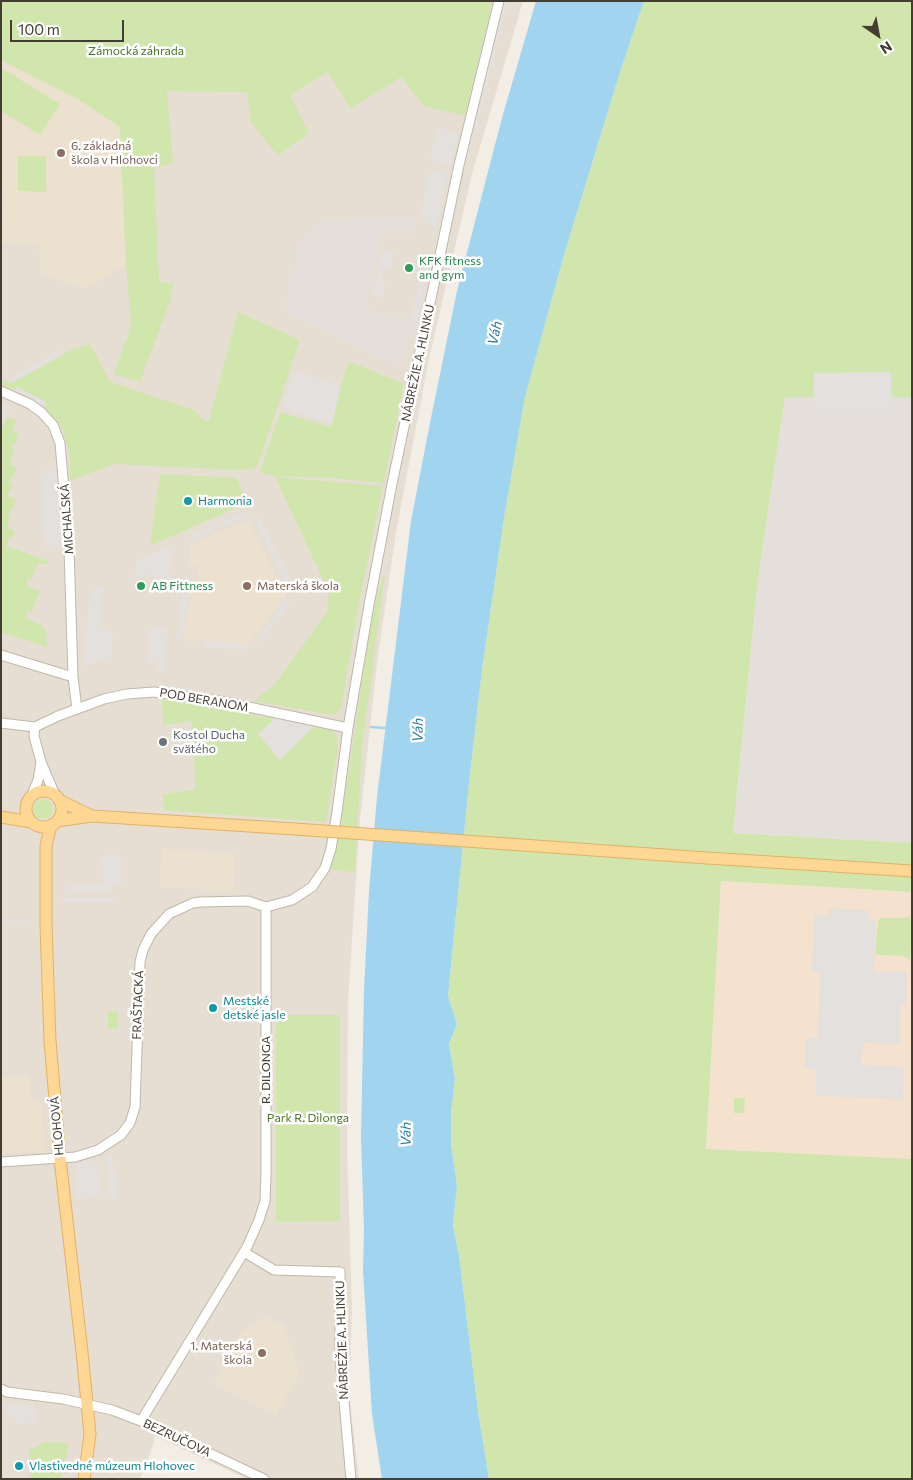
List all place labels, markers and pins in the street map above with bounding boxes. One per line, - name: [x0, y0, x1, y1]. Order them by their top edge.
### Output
- place label: 6. základná škola v Hlohovci: [71, 139, 158, 167]
- marker: 6. základná škola v Hlohovci: [55, 147, 67, 159]
- place label: KFK fitness and gym: [419, 254, 481, 282]
- marker: KFK fitness and gym: [403, 262, 415, 274]
- place label: Harmonia: [198, 494, 252, 508]
- marker: Harmonia: [182, 495, 194, 507]
- place label: AB Fittness: [151, 579, 213, 593]
- place label: Materská škola: [257, 579, 339, 593]
- marker: AB Fittness: [135, 580, 147, 592]
- marker: Materská škola: [241, 580, 253, 592]
- place label: Kostol Ducha svätého: [173, 728, 245, 756]
- marker: Kostol Ducha svätého: [157, 736, 169, 748]
- place label: Mestské detské jasle: [223, 994, 286, 1022]
- marker: Mestské detské jasle: [207, 1002, 219, 1014]
- place label: 1. Materská škola: [190, 1339, 252, 1367]
- marker: 1. Materská škola: [256, 1347, 268, 1359]
- place label: Vlastivedné múzeum Hlohovec: [29, 1459, 195, 1473]
- marker: Vlastivedné múzeum Hlohovec: [13, 1460, 25, 1472]

